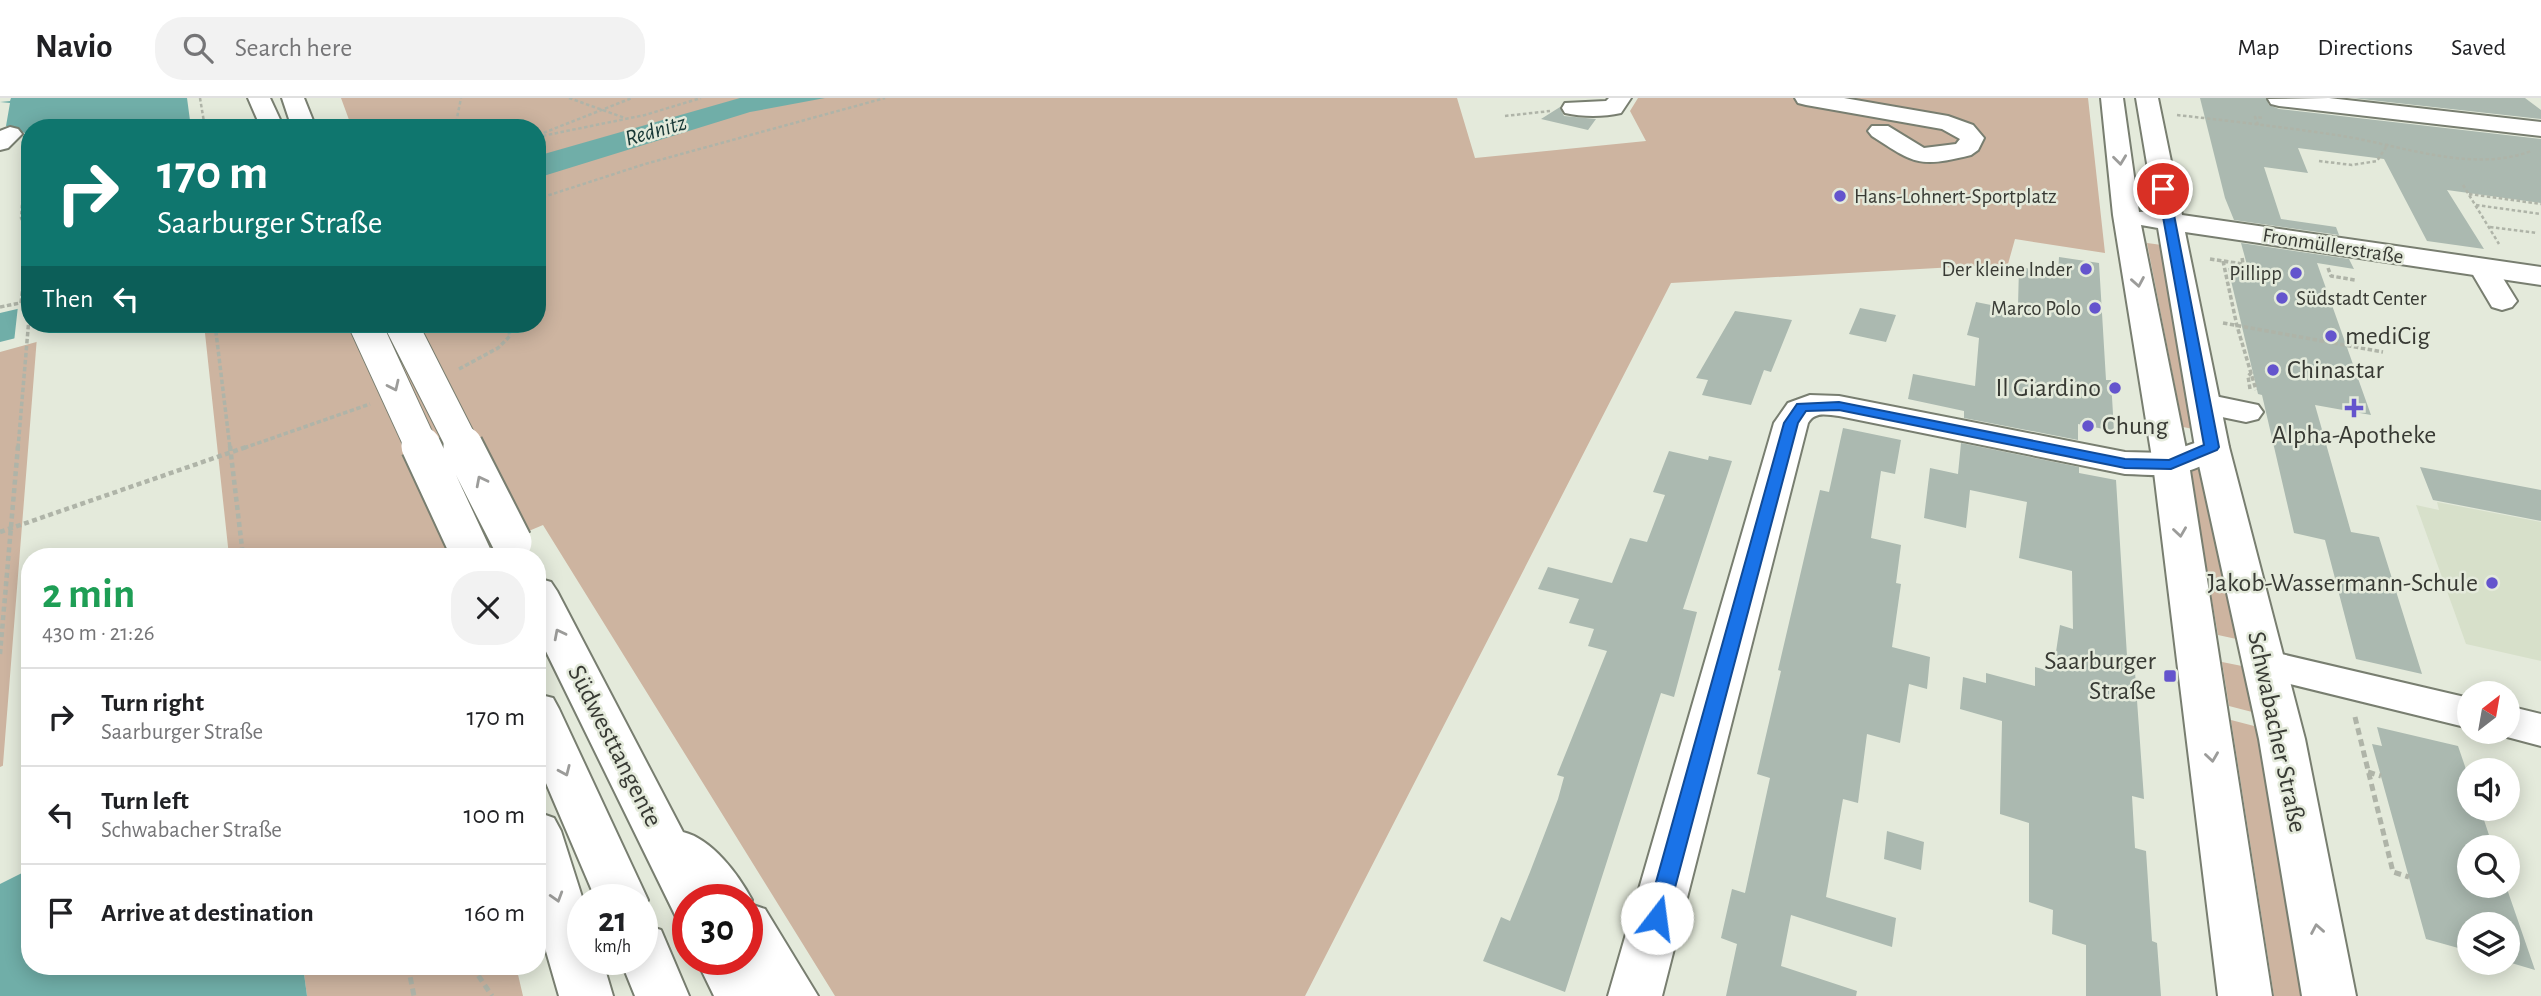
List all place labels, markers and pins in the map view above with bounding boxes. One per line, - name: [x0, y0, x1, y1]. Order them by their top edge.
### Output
- pin: [2133, 159, 2193, 219]
- place label: Hans-Lohnert-Sportplatz: [1854, 186, 2057, 207]
- marker: Hans-Lohnert-Sportplatz: [1832, 188, 1848, 204]
- place label: Der kleine Inder: [1941, 259, 2072, 280]
- marker: Der kleine Inder: [2078, 261, 2094, 277]
- place label: Pillipp: [2229, 263, 2282, 284]
- marker: Pillipp: [2288, 265, 2304, 281]
- place label: Südstadt Center: [2296, 288, 2427, 309]
- marker: Südstadt Center: [2274, 290, 2290, 306]
- place label: Marco Polo: [1991, 298, 2081, 319]
- marker: Marco Polo: [2087, 300, 2103, 316]
- place label: mediCig: [2345, 323, 2430, 349]
- marker: mediCig: [2323, 328, 2339, 344]
- place label: Chinastar: [2287, 357, 2384, 383]
- marker: Chinastar: [2265, 362, 2281, 378]
- place label: Il Giardino: [1995, 375, 2101, 401]
- marker: Il Giardino: [2107, 380, 2123, 396]
- marker: Alpha-Apotheke: [2346, 400, 2362, 416]
- place label: Chung: [2102, 413, 2168, 439]
- marker: Chung: [2080, 418, 2096, 434]
- place label: Alpha-Apotheke: [2272, 422, 2436, 448]
- place label: Jakob-Wassermann-Schule: [2207, 570, 2478, 596]
- marker: Jakob-Wassermann-Schule: [2484, 575, 2500, 591]
- place label: Saarburger Straße: [2044, 648, 2157, 704]
- marker: Saarburger Straße: [2162, 668, 2178, 684]

